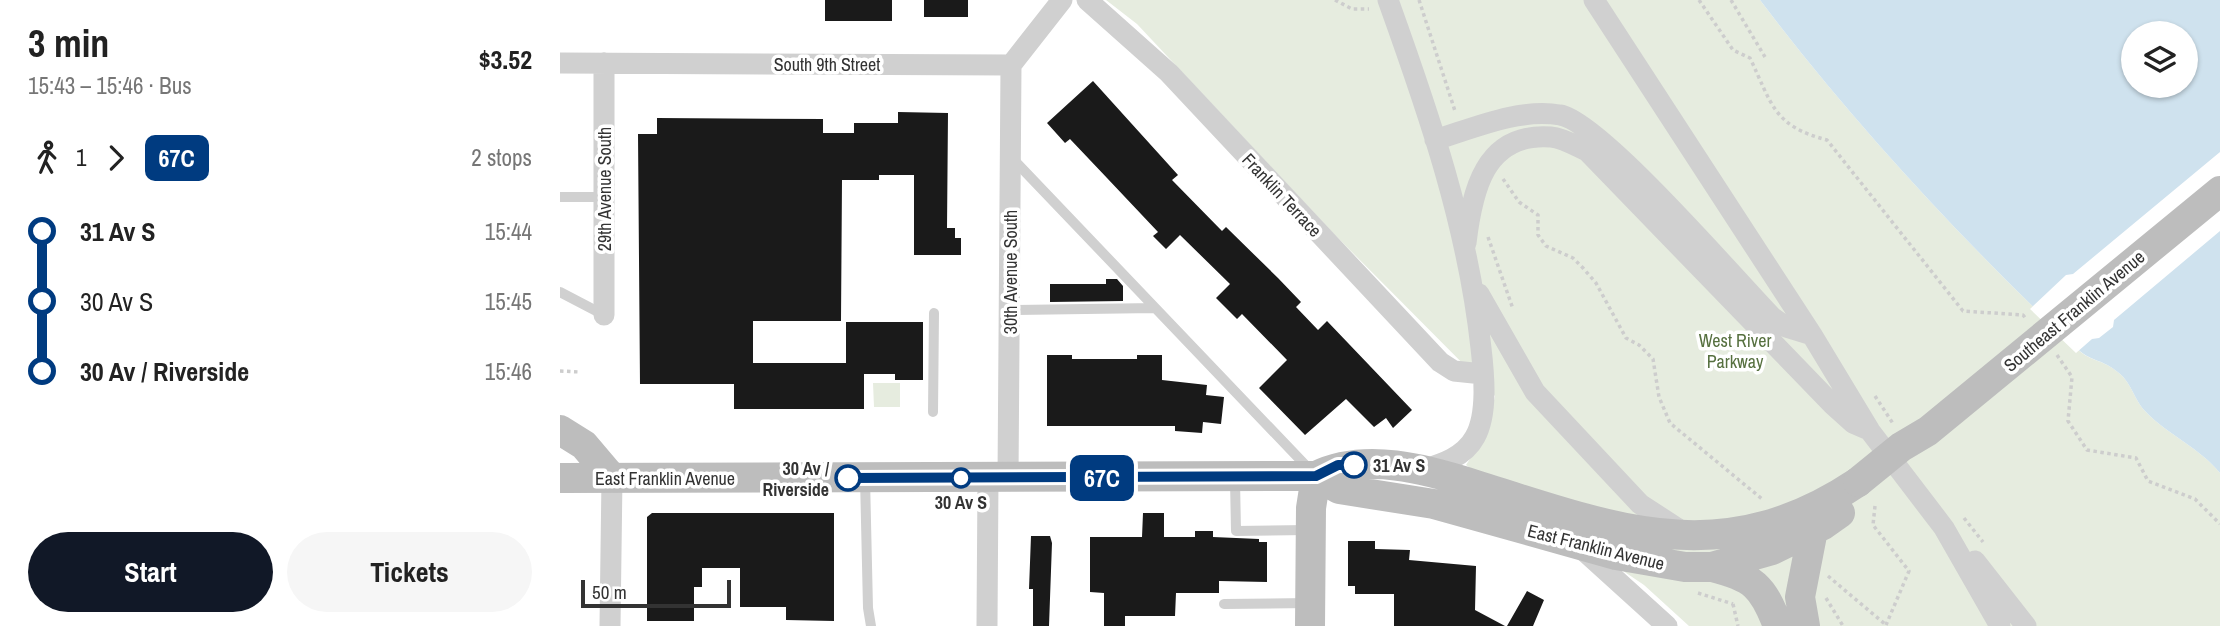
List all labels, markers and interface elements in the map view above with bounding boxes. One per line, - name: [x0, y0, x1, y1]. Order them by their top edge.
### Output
- text: 3 min: [28, 18, 109, 69]
- map controls: [2121, 21, 2198, 98]
- button: layers: [2121, 21, 2198, 98]
- text: $3.52: [479, 42, 532, 77]
- street label: South 9th Street: [774, 52, 880, 77]
- text: 15:43 – 15:46 · Bus: [28, 70, 192, 101]
- street label: 29th Avenue South: [592, 127, 617, 251]
- icon: walk: [28, 139, 66, 177]
- icon: forward: [97, 139, 135, 177]
- text: 1: [76, 142, 87, 173]
- text: 67C: [159, 142, 195, 174]
- text: 2 stops: [471, 142, 532, 173]
- street label: Franklin Terrace: [1237, 148, 1327, 242]
- street label: 30th Avenue South: [998, 210, 1023, 334]
- text: 31 Av S: [80, 214, 155, 249]
- text: 15:44: [485, 216, 532, 247]
- street label: Southeast Franklin Avenue: [1998, 245, 2150, 377]
- text: 30 Av S: [80, 284, 153, 319]
- text: 15:45: [485, 286, 532, 317]
- park label: West River Parkway: [1699, 328, 1771, 374]
- text: 30 Av / Riverside: [80, 354, 249, 389]
- text: 15:46: [485, 356, 532, 387]
- marker: 31 Av S: [1341, 452, 1367, 478]
- place label: 31 Av S: [1373, 453, 1425, 478]
- line badge: 67C: [1062, 455, 1142, 501]
- place label: 30 Av / Riverside: [763, 456, 830, 502]
- text: 67C: [1084, 462, 1120, 494]
- marker: 30 Av / Riverside: [835, 465, 861, 491]
- street label: East Franklin Avenue: [595, 466, 735, 491]
- marker: 30 Av S: [951, 468, 971, 488]
- place label: 30 Av S: [935, 490, 987, 515]
- street label: East Franklin Avenue: [1525, 518, 1667, 576]
- button: Start: [28, 532, 273, 612]
- button: Tickets: [287, 532, 532, 612]
- scale bar: [581, 577, 732, 609]
- text: 50 m: [592, 579, 627, 605]

